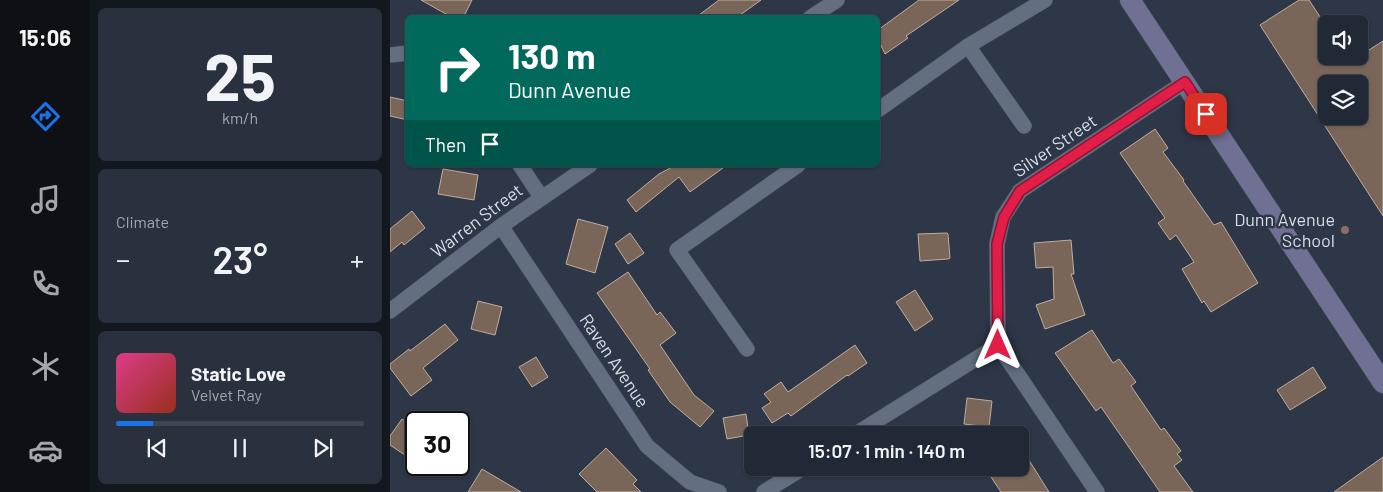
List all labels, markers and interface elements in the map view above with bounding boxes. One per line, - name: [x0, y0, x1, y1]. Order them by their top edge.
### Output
- map controls: [1318, 15, 1368, 125]
- button: sound: [1318, 15, 1368, 65]
- text: 15:06: [19, 24, 71, 50]
- text: 130 m: [508, 34, 595, 76]
- icon: right: [425, 35, 490, 100]
- text: 25: [204, 36, 276, 114]
- button: layers: [1318, 75, 1368, 125]
- text: Dunn Avenue: [508, 76, 631, 102]
- pin: [1185, 93, 1227, 135]
- icon: directions: [28, 99, 63, 134]
- icon: arrive: [1192, 100, 1220, 128]
- text: km/h: [222, 108, 258, 127]
- street label: Silver Street: [1008, 109, 1101, 181]
- icon: arrive: [476, 130, 504, 158]
- text: Then: [425, 133, 466, 156]
- street label: Warren Street: [426, 179, 527, 262]
- icon: music: [28, 182, 63, 217]
- place label: Dunn Avenue School: [1234, 208, 1335, 251]
- text: Climate: [116, 212, 169, 231]
- marker: Dunn Avenue School: [1339, 224, 1351, 236]
- text: 23°: [212, 236, 268, 282]
- text: −: [116, 242, 130, 276]
- text: +: [350, 242, 364, 276]
- icon: phone: [28, 266, 63, 301]
- street label: Raven Avenue: [575, 309, 654, 412]
- position arrow: [971, 318, 1023, 370]
- icon: climate: [28, 349, 63, 384]
- text: Static Love: [191, 362, 286, 385]
- text: Velvet Ray: [191, 385, 262, 404]
- speed limit sign: 30: [405, 411, 470, 476]
- icon: car: [28, 433, 63, 468]
- icon: previous: [143, 434, 171, 462]
- icon: pause: [226, 434, 254, 462]
- icon: next: [309, 434, 337, 462]
- text: 15:07 · 1 min · 140 m: [808, 439, 965, 462]

